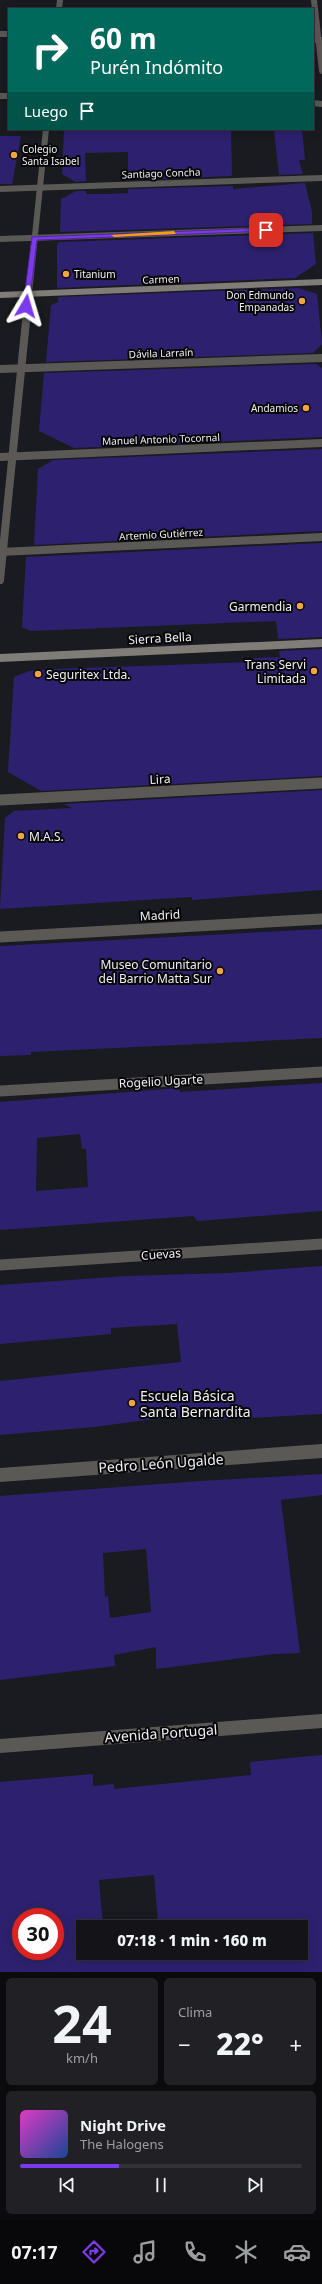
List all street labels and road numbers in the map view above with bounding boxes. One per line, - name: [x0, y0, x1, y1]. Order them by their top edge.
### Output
- street label: Santiago Concha: [121, 165, 201, 181]
- street label: Carmen: [142, 271, 180, 287]
- street label: Dávila Larraín: [128, 345, 194, 361]
- street label: Manuel Antonio Tocornal: [102, 430, 220, 448]
- street label: Artemio Gutiérrez: [119, 525, 204, 543]
- street label: Sierra Bella: [128, 628, 192, 648]
- street label: Lira: [149, 770, 171, 788]
- street label: Madrid: [139, 905, 181, 925]
- street label: Rogelio Ugarte: [118, 1070, 204, 1092]
- street label: Cuevas: [140, 1244, 182, 1264]
- street label: Pedro León Ugalde: [98, 1449, 224, 1477]
- street label: Avenida Portugal: [104, 1720, 218, 1746]

